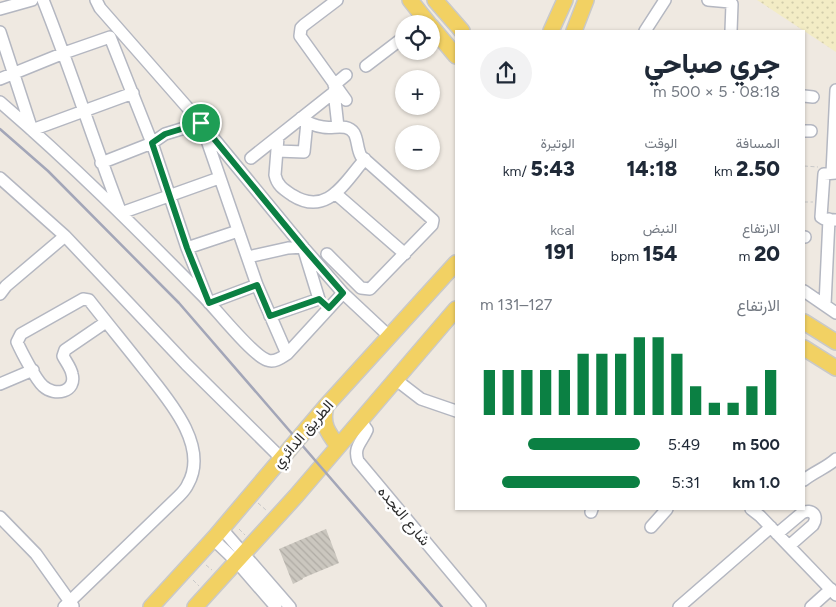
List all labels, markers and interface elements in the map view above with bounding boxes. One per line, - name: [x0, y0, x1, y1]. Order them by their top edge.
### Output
- map controls: [395, 15, 440, 170]
- button: locate: [395, 15, 440, 60]
- text: جري صباحي: [644, 46, 780, 80]
- button: share: [480, 47, 532, 99]
- button: +: [395, 70, 440, 115]
- text: 08:18 · 5 × 500 m: [653, 82, 780, 101]
- pin: [180, 102, 222, 144]
- icon: arrive: [187, 109, 215, 137]
- button: −: [395, 125, 440, 170]
- text: الوتيرة: [540, 135, 575, 152]
- text: الوقت: [644, 135, 677, 152]
- text: المسافة: [736, 135, 780, 152]
- text: 5:43: [530, 156, 575, 181]
- text: 14:18: [626, 156, 677, 181]
- text: 2.50: [736, 156, 780, 181]
- text: /km: [503, 163, 530, 180]
- text: km: [714, 163, 736, 180]
- text: النبض: [643, 220, 677, 237]
- text: الارتفاع: [742, 220, 780, 237]
- text: kcal: [550, 222, 575, 239]
- text: 191: [544, 239, 575, 264]
- text: 154: [643, 241, 677, 266]
- text: 20: [754, 241, 780, 266]
- text: bpm: [611, 248, 643, 265]
- text: m: [739, 248, 754, 265]
- text: 127–131 m: [480, 295, 552, 314]
- text: الارتفاع: [737, 296, 780, 315]
- street label: الطريق الدائري: [269, 396, 340, 474]
- text: 5:49: [668, 435, 700, 454]
- text: 500 m: [732, 435, 780, 454]
- text: 5:31: [671, 473, 700, 492]
- text: 1.0 km: [733, 473, 780, 492]
- street label: شارع النجده: [372, 483, 434, 551]

